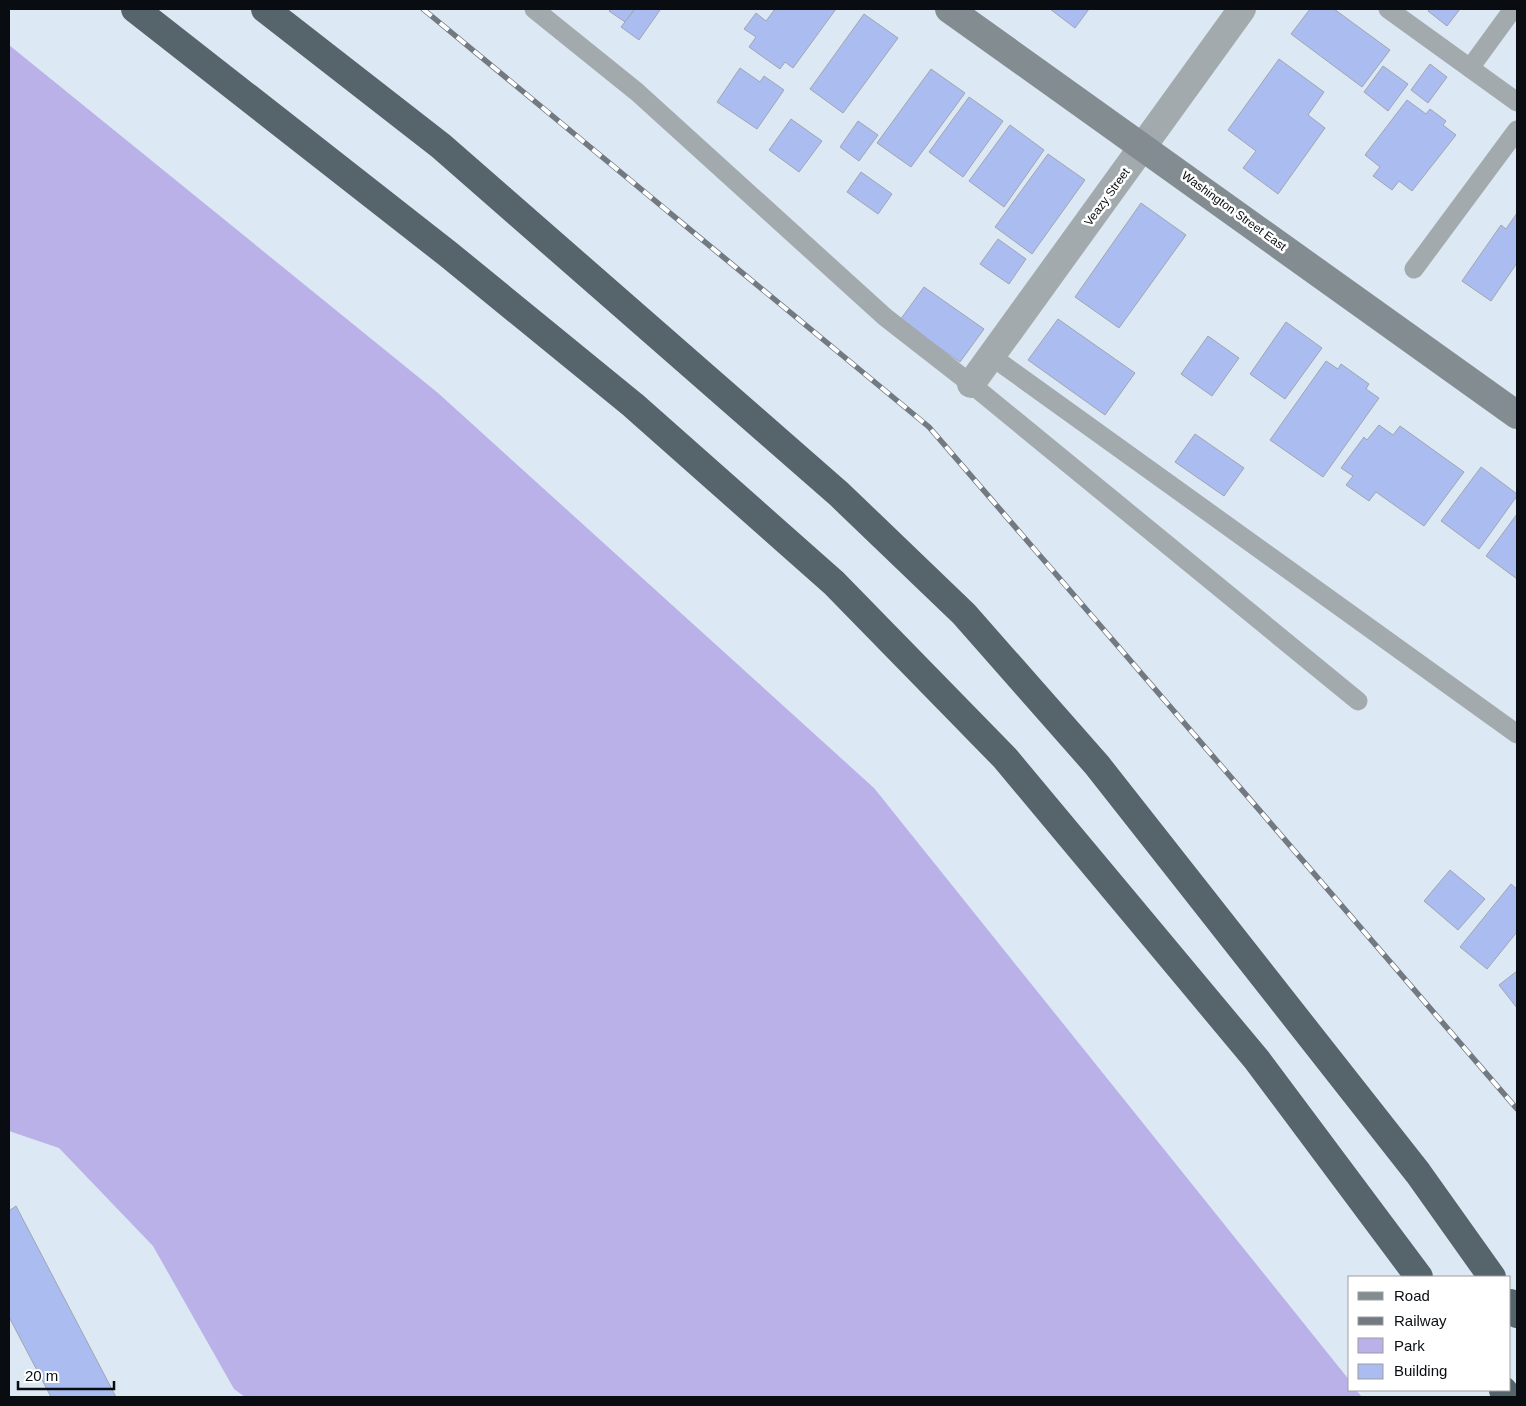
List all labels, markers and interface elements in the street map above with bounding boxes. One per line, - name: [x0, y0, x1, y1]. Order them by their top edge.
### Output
- street label: Veazy Street: [1081, 165, 1133, 229]
- street label: Washington Street East: [1179, 168, 1289, 254]
- legend: [1348, 1276, 1511, 1391]
- text: Road: [1394, 1287, 1430, 1304]
- text: Railway: [1394, 1312, 1447, 1329]
- text: Park: [1394, 1337, 1425, 1354]
- scale bar: [18, 1358, 114, 1390]
- text: Building: [1394, 1362, 1447, 1379]
- text: 20 m: [25, 1367, 58, 1384]

